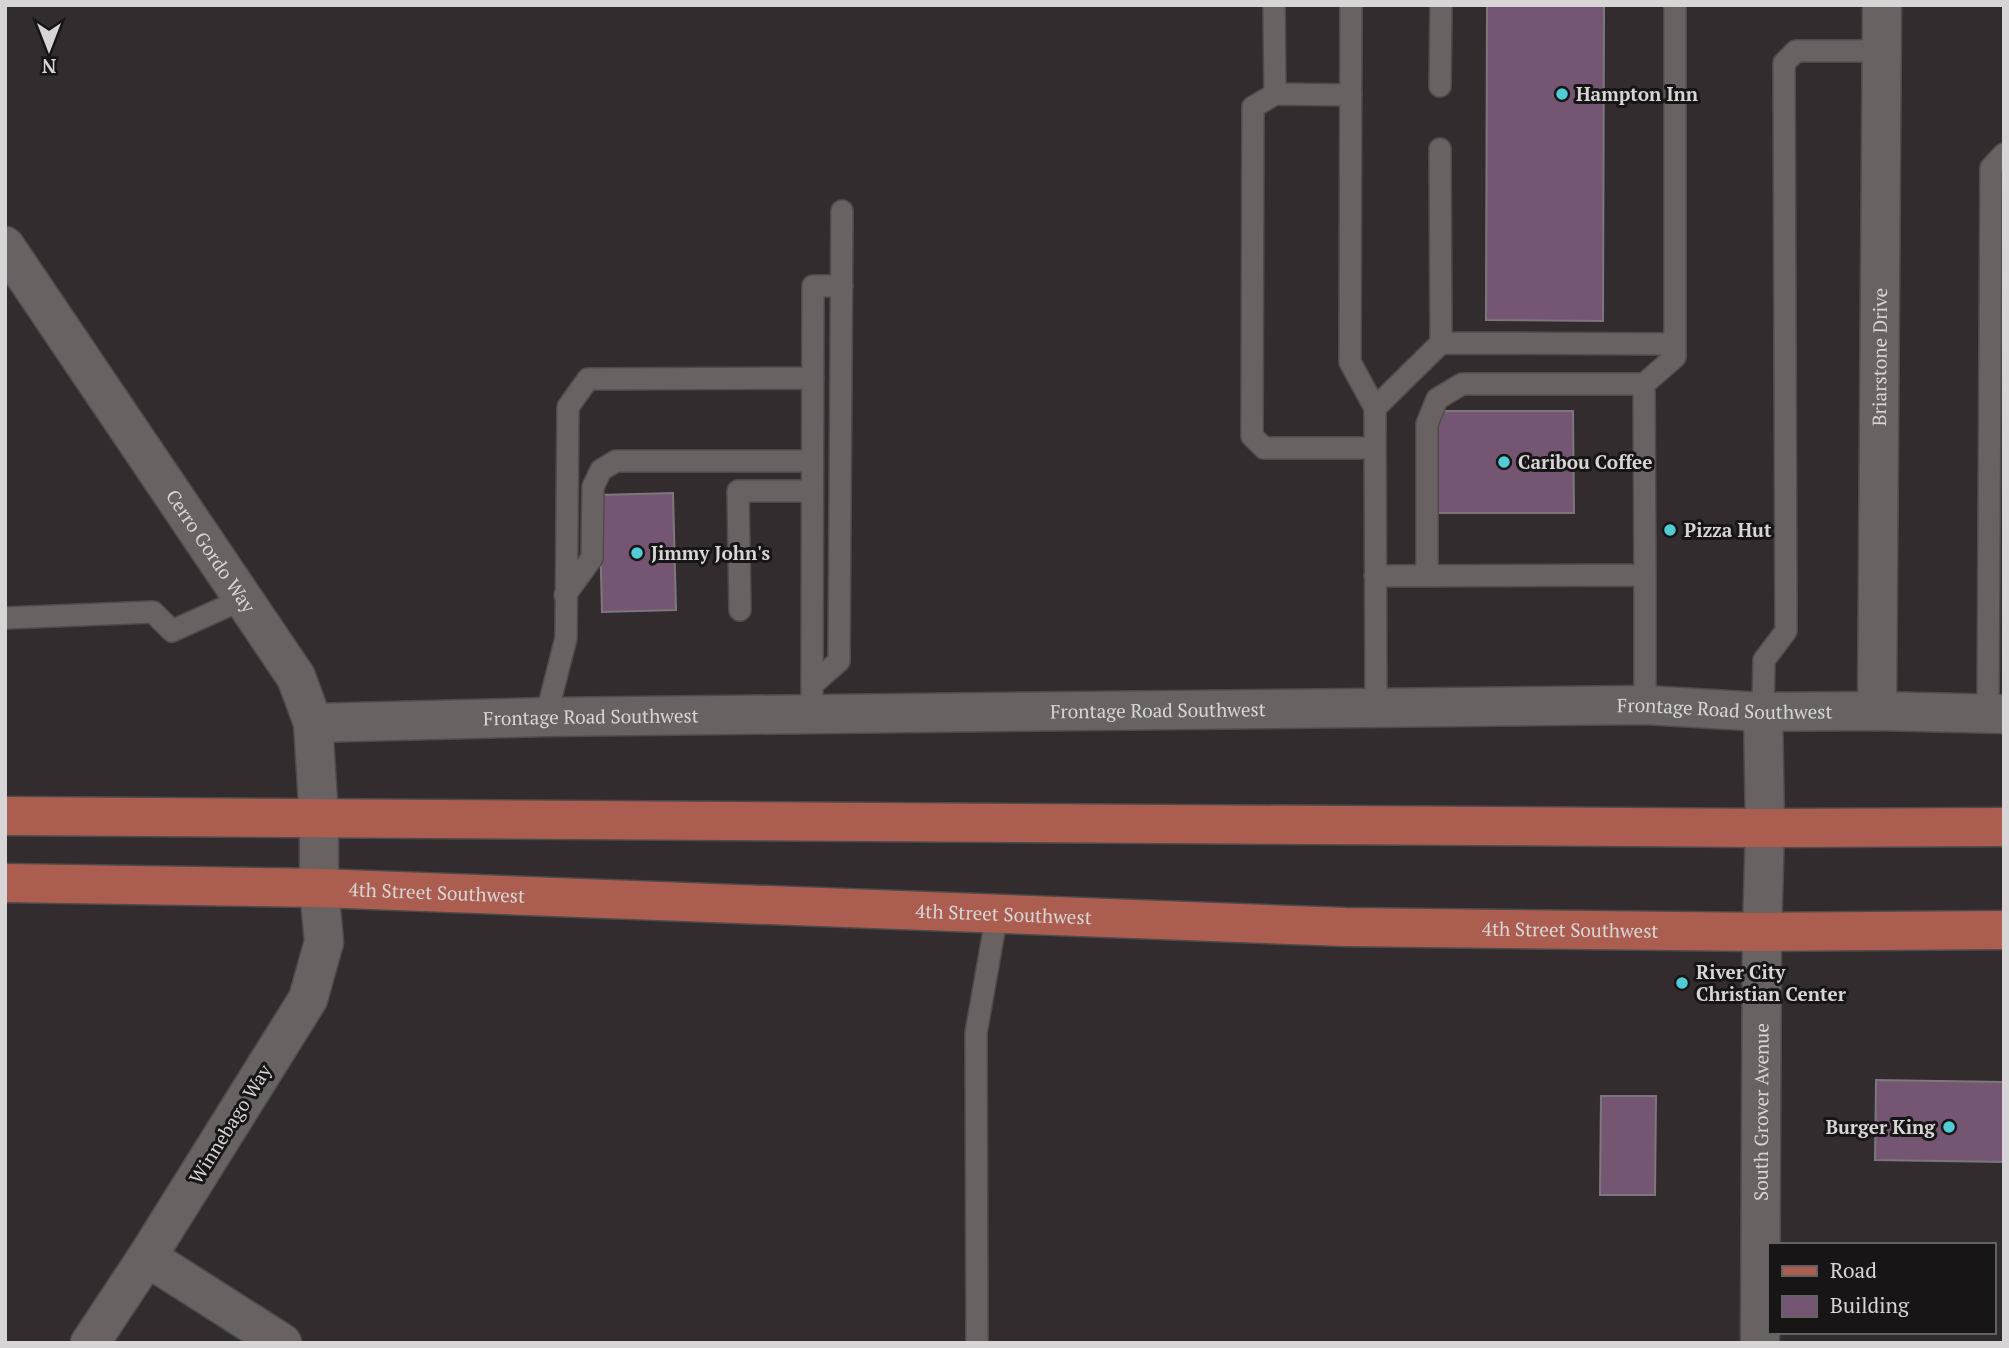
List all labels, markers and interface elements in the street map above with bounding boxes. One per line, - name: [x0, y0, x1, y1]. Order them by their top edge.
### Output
- north arrow: [14, 14, 84, 84]
- text: N: [41, 54, 56, 79]
- place label: Hampton Inn: [1576, 81, 1699, 106]
- marker: Hampton Inn: [1554, 86, 1570, 102]
- street label: Briarstone Drive: [1866, 288, 1892, 426]
- place label: Caribou Coffee: [1518, 449, 1652, 474]
- marker: Caribou Coffee: [1496, 454, 1512, 470]
- street label: Cerro Gordo Way: [161, 484, 262, 617]
- place label: Pizza Hut: [1684, 517, 1772, 542]
- marker: Pizza Hut: [1662, 522, 1678, 538]
- place label: Jimmy John's: [651, 540, 770, 565]
- marker: Jimmy John's: [629, 545, 645, 561]
- street label: Frontage Road Southwest: [1617, 692, 1833, 724]
- street label: Frontage Road Southwest: [1050, 696, 1266, 723]
- street label: Frontage Road Southwest: [483, 702, 699, 731]
- street label: 4th Street Southwest: [348, 876, 526, 908]
- street label: 4th Street Southwest: [915, 898, 1092, 929]
- street label: 4th Street Southwest: [1482, 916, 1659, 943]
- place label: River City Christian Center: [1696, 959, 1847, 1006]
- marker: River City Christian Center: [1674, 975, 1690, 991]
- street label: South Grover Avenue: [1748, 1023, 1774, 1201]
- street label: Winnebago Way: [183, 1059, 277, 1188]
- place label: Burger King: [1826, 1114, 1936, 1139]
- marker: Burger King: [1941, 1119, 1957, 1135]
- legend: [1768, 1243, 1995, 1334]
- text: Road: [1830, 1256, 1877, 1284]
- text: Building: [1830, 1291, 1910, 1319]

